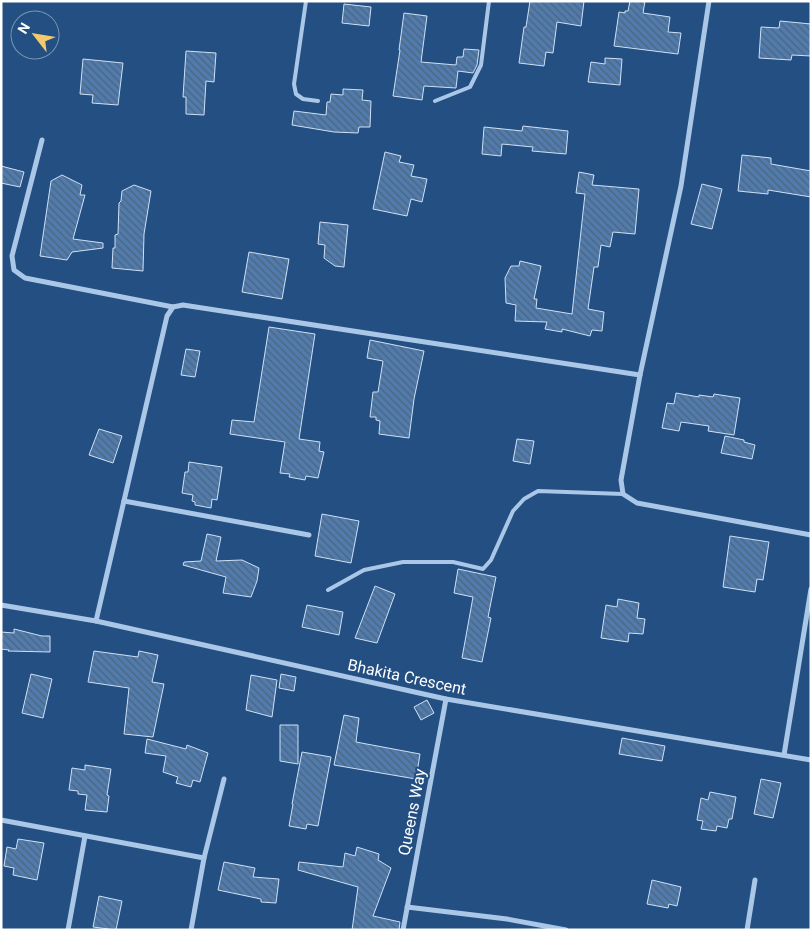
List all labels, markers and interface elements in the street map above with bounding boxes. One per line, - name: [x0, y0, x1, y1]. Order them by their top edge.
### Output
- north arrow: [10, 10, 60, 60]
- text: N: [14, 20, 33, 37]
- street label: Bhakita Crescent: [346, 655, 468, 699]
- street label: Queens Way: [394, 767, 430, 857]

